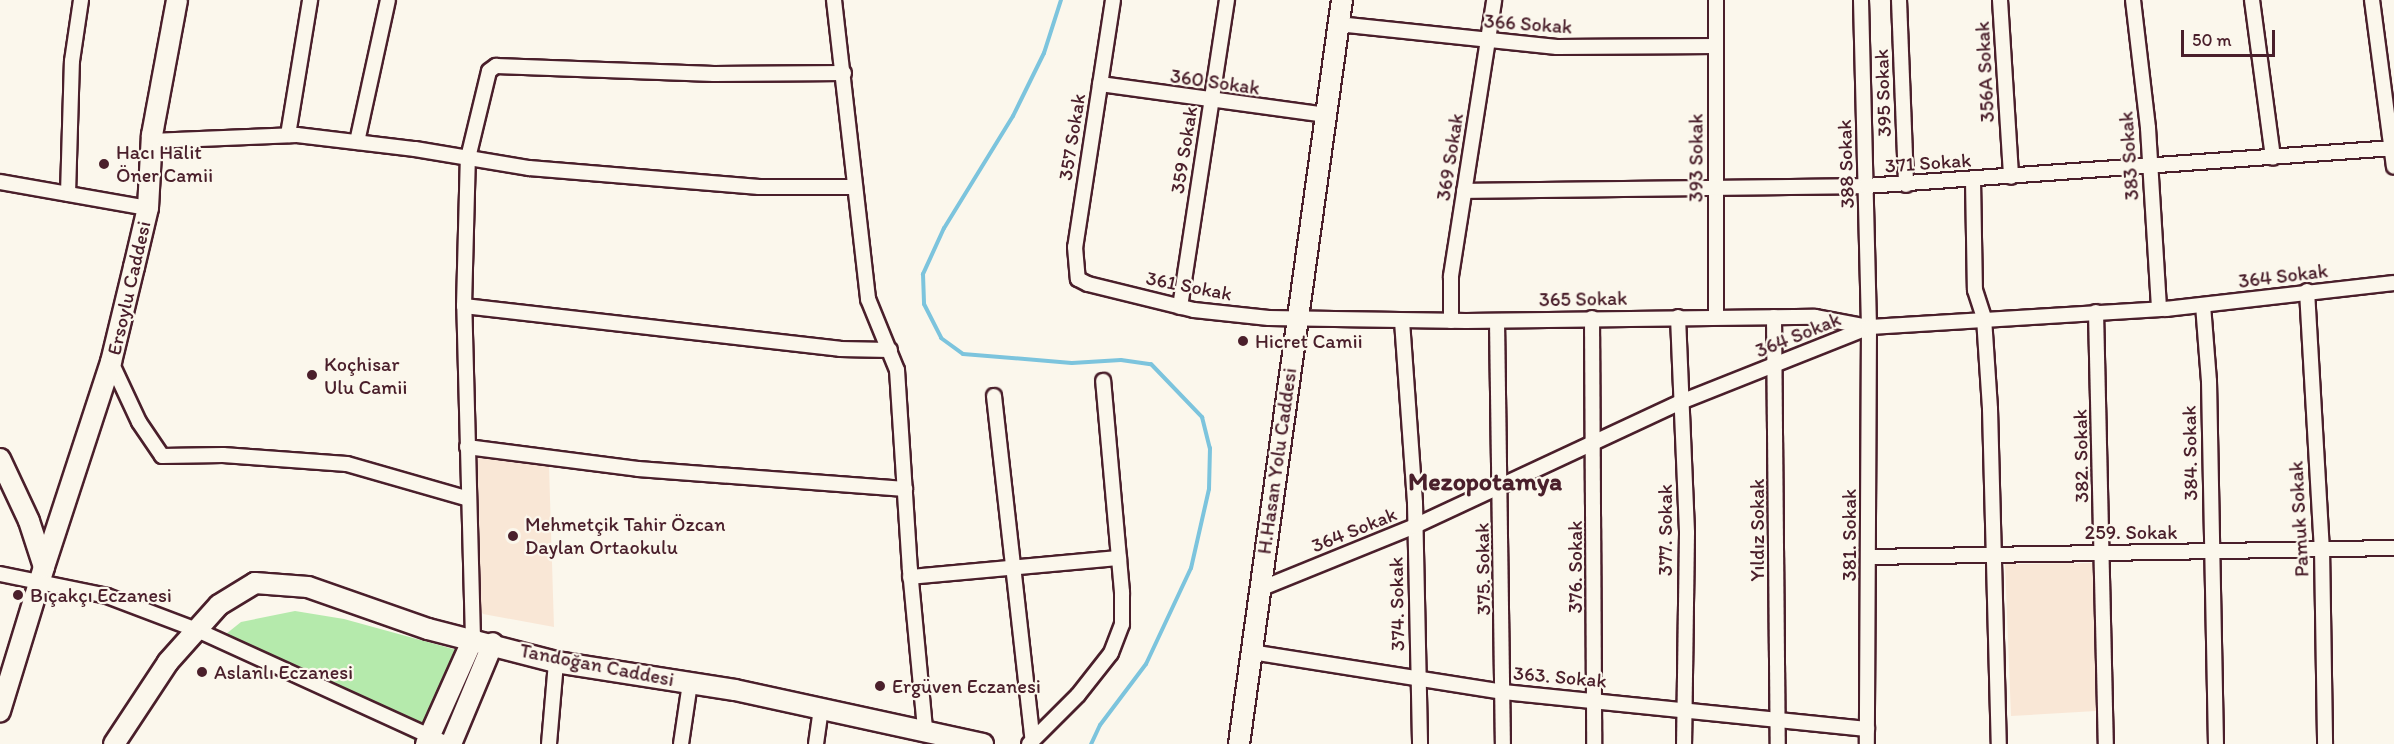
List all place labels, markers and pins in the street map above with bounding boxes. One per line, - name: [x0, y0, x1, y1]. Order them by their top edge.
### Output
- place label: Hacı Halit Öner Camii: [116, 140, 214, 187]
- marker: Hacı Halit Öner Camii: [97, 157, 111, 171]
- place label: Hicret Camii: [1255, 329, 1363, 353]
- marker: Hicret Camii: [1236, 334, 1250, 348]
- place label: Koçhisar Ulu Camii: [324, 352, 409, 399]
- marker: Koçhisar Ulu Camii: [305, 368, 319, 382]
- place label: Mehmetçik Tahir Özcan Daylan Ortaokulu: [525, 512, 726, 559]
- marker: Mehmetçik Tahir Özcan Daylan Ortaokulu: [506, 529, 520, 543]
- place label: Bıçakçı Eczanesi: [30, 583, 172, 607]
- marker: Bıçakçı Eczanesi: [11, 588, 25, 602]
- place label: Aslanlı Eczanesi: [214, 660, 353, 684]
- marker: Aslanlı Eczanesi: [195, 665, 209, 679]
- place label: Ergüven Eczanesi: [892, 674, 1041, 698]
- marker: Ergüven Eczanesi: [873, 679, 887, 693]

